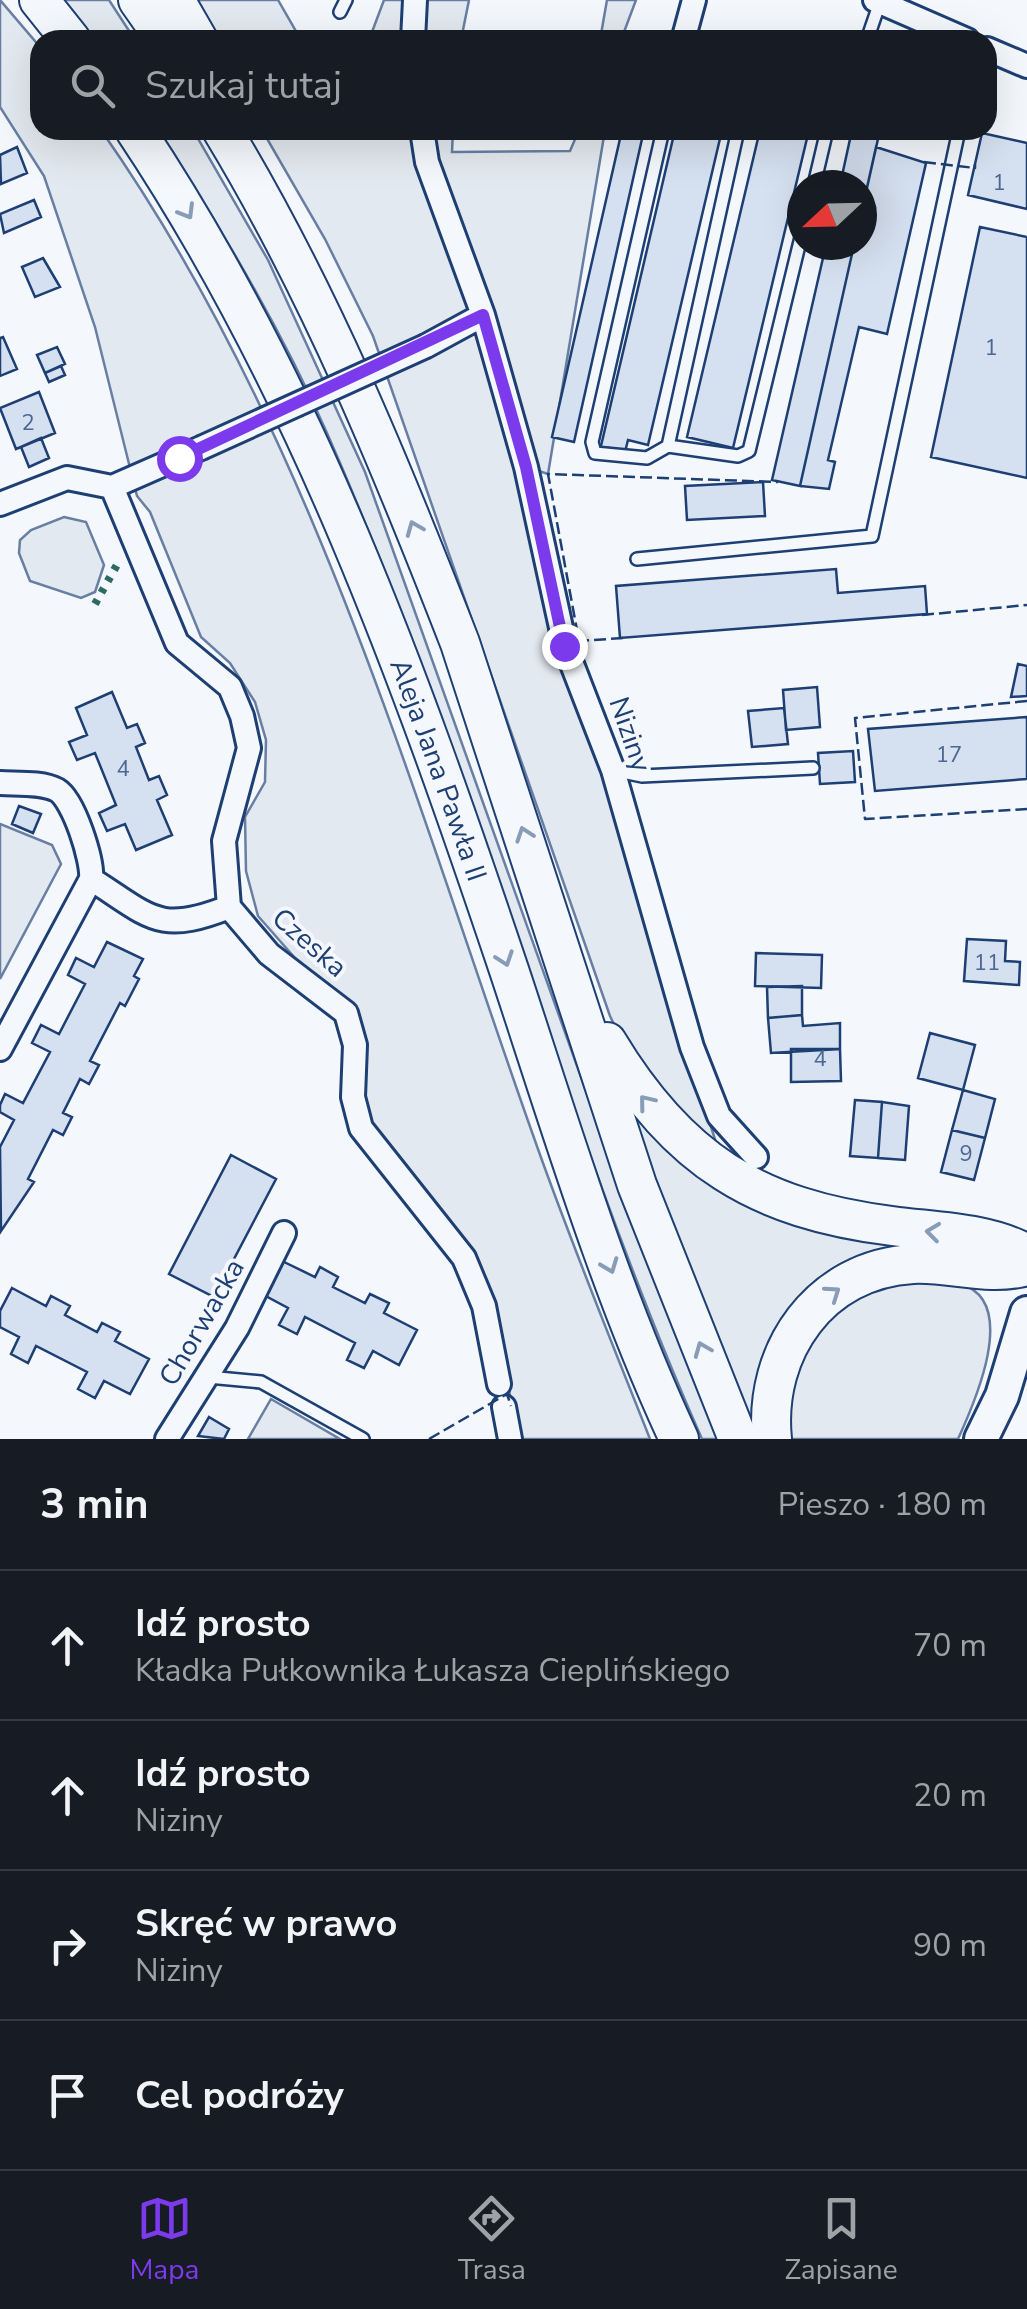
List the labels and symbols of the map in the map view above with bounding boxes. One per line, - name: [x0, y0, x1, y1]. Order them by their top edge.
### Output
- house number: 1: [992, 168, 1006, 198]
- north arrow: [787, 170, 877, 260]
- one-way arrow: [175, 201, 194, 219]
- house number: 1: [984, 333, 998, 363]
- house number: 2: [21, 408, 35, 438]
- route start: [157, 436, 203, 482]
- one-way arrow: [406, 520, 426, 538]
- route end: [542, 624, 588, 670]
- street label: Aleja Jana Pawła II: [380, 653, 495, 886]
- street label: Niziny: [600, 692, 661, 777]
- house number: 17: [936, 740, 962, 770]
- house number: 4: [116, 754, 130, 784]
- one-way arrow: [515, 826, 535, 843]
- street label: Czeska: [264, 900, 355, 986]
- house number: 11: [974, 948, 1000, 978]
- one-way arrow: [494, 950, 514, 967]
- house number: 4: [813, 1044, 827, 1074]
- one-way arrow: [640, 1095, 658, 1113]
- house number: 9: [959, 1139, 973, 1169]
- one-way arrow: [924, 1222, 941, 1243]
- street label: Chorwacka: [150, 1252, 254, 1393]
- one-way arrow: [599, 1257, 619, 1274]
- one-way arrow: [822, 1287, 841, 1305]
- one-way arrow: [693, 1341, 713, 1358]

